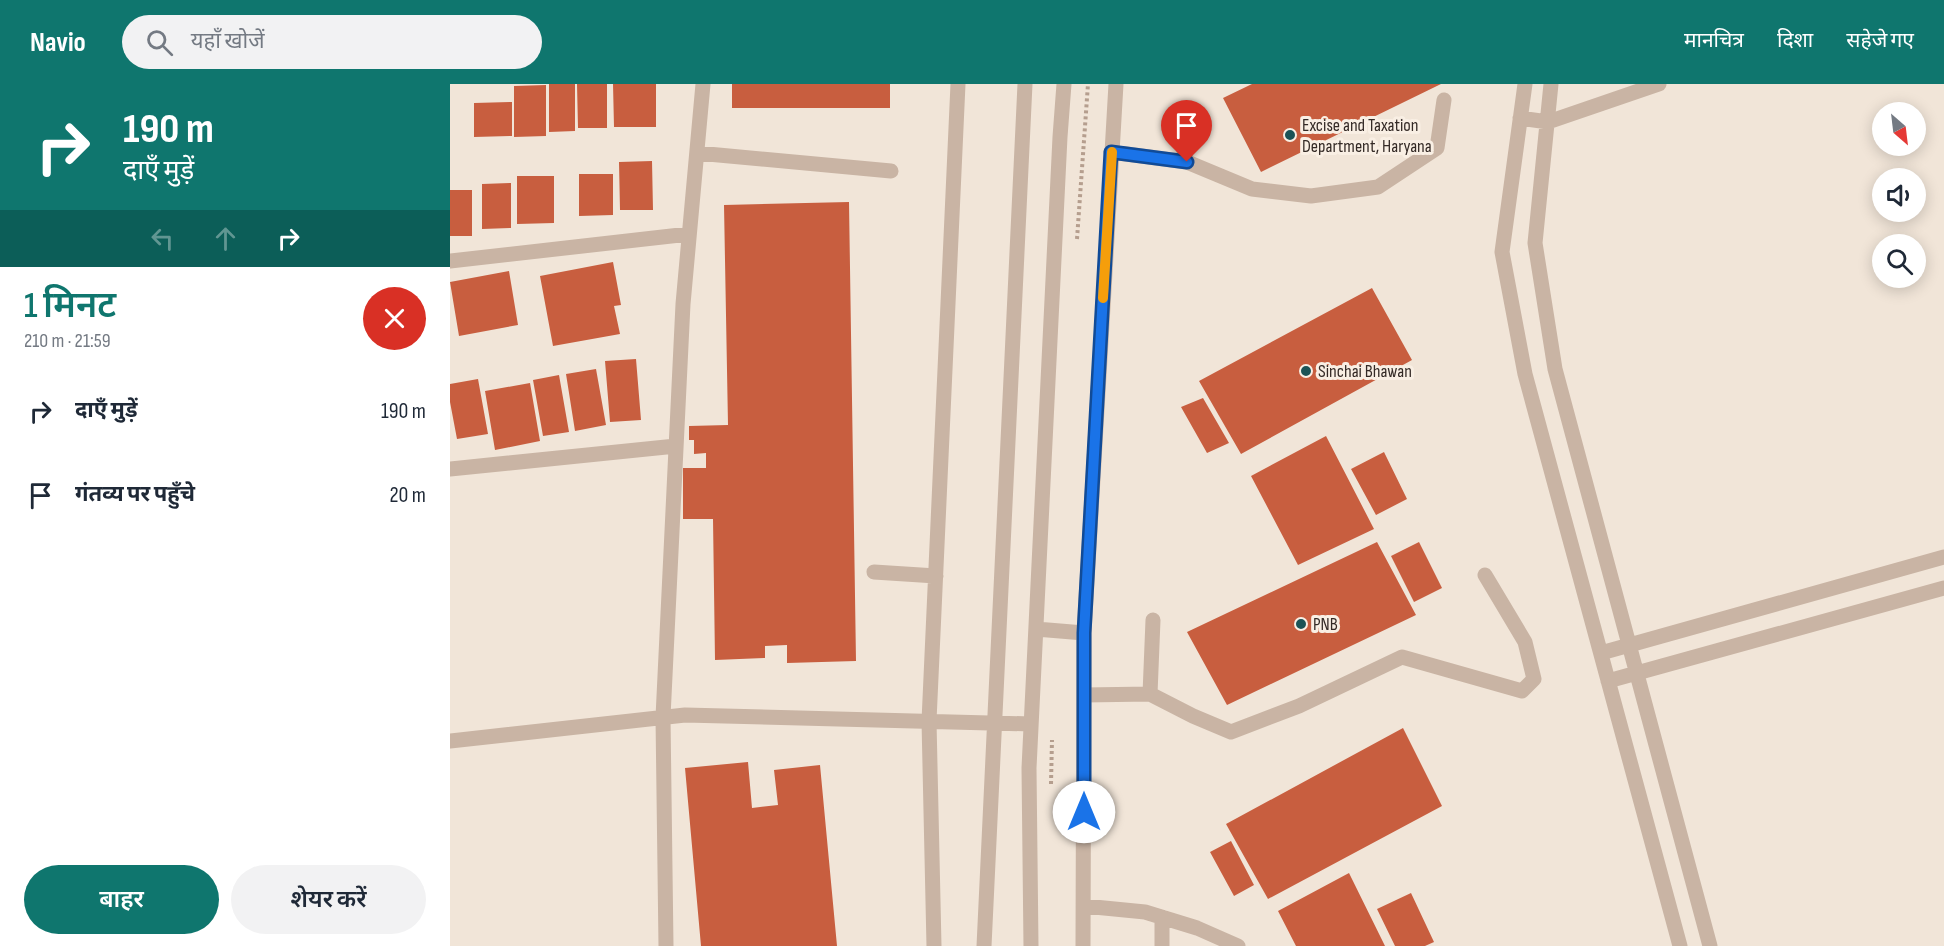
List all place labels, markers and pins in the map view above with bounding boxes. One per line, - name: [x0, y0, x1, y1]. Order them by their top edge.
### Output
- pin: [1161, 100, 1212, 162]
- place label: Excise and Taxation Department, Haryana: [1302, 115, 1432, 157]
- marker: Excise and Taxation Department, Haryana: [1283, 128, 1297, 142]
- place label: Sinchai Bhawan: [1318, 361, 1412, 382]
- marker: Sinchai Bhawan: [1299, 364, 1313, 378]
- place label: PNB: [1313, 614, 1338, 635]
- marker: PNB: [1294, 617, 1308, 631]

